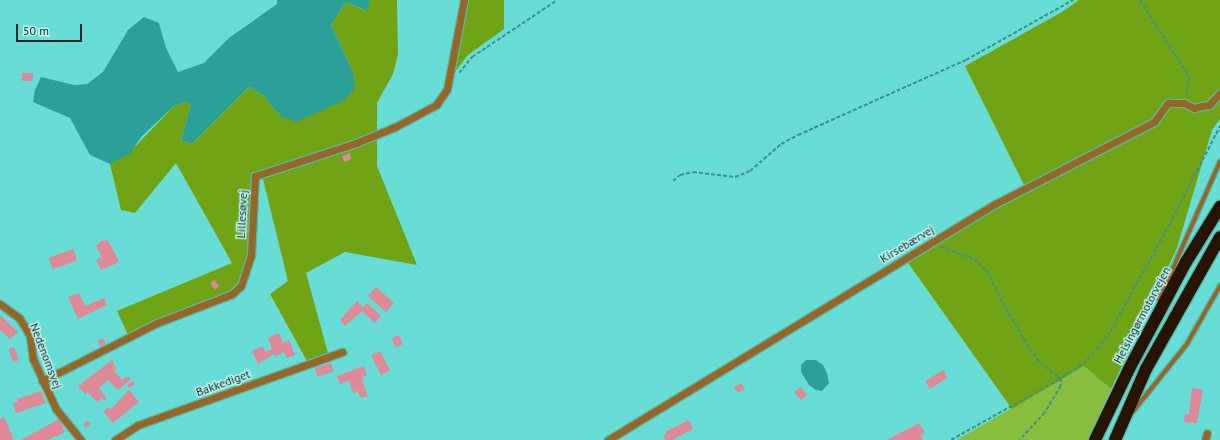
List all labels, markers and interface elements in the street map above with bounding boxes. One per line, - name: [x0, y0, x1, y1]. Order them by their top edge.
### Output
- scale bar: [18, 16, 84, 42]
- text: 50 m: [23, 23, 49, 38]
- street label: Lillesøvej: [234, 189, 250, 239]
- street label: Kirsebærvej: [877, 222, 937, 266]
- street label: Helsingørmotorvejen: [1110, 264, 1174, 366]
- street label: Nedenomsvej: [27, 321, 65, 391]
- street label: Bakkediget: [194, 367, 252, 399]

